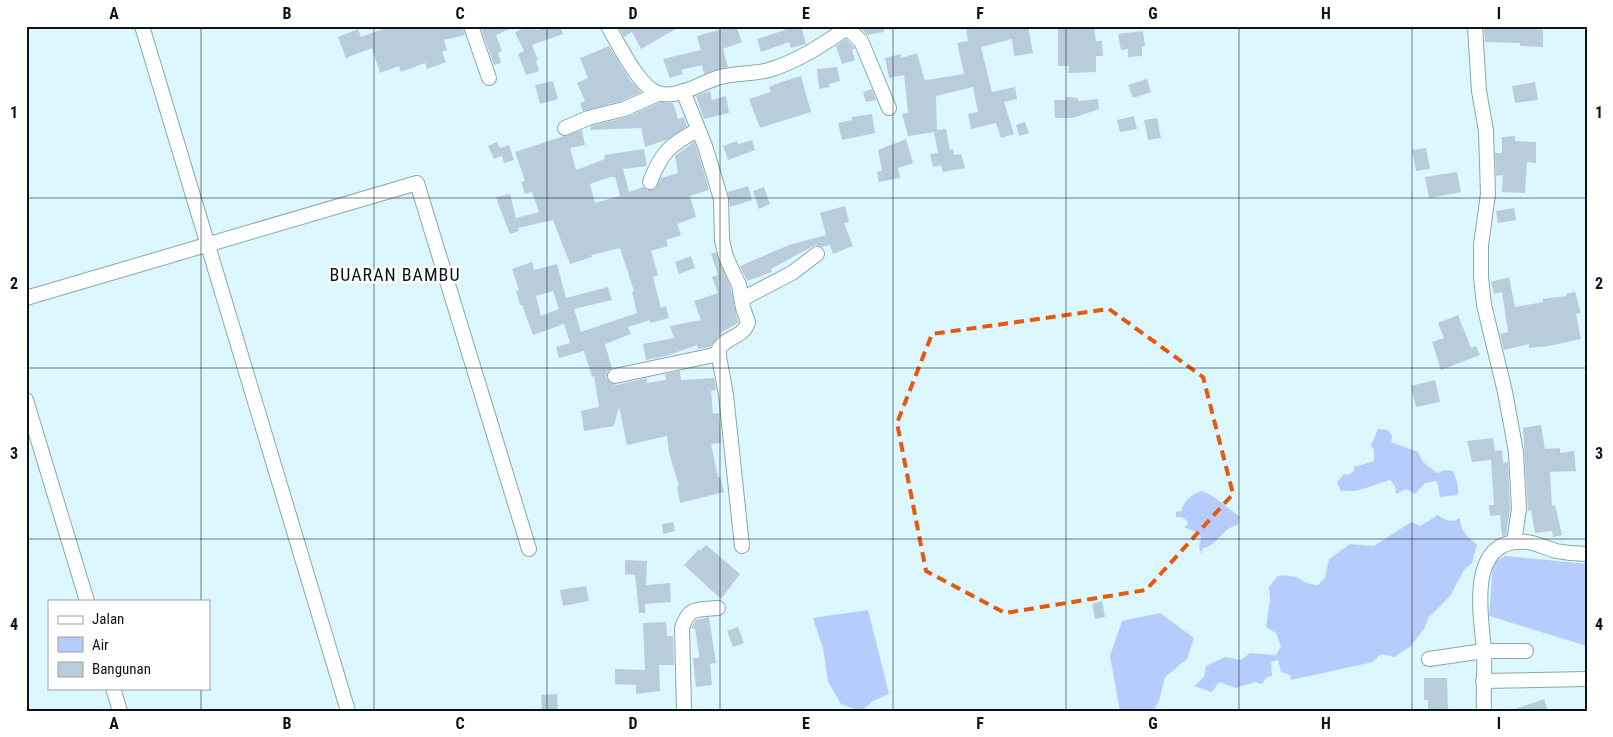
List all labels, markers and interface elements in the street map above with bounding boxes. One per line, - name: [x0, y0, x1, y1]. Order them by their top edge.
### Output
- text: A: [109, 4, 119, 23]
- text: B: [283, 4, 292, 23]
- text: C: [455, 4, 465, 23]
- text: D: [628, 4, 638, 23]
- text: E: [802, 4, 810, 23]
- text: F: [976, 4, 984, 23]
- text: G: [1148, 4, 1158, 23]
- text: H: [1321, 4, 1331, 23]
- text: I: [1497, 4, 1501, 23]
- text: 1: [10, 103, 18, 122]
- text: 1: [1595, 103, 1603, 122]
- district label: BUARAN BAMBU: [329, 264, 461, 285]
- text: 2: [10, 274, 18, 293]
- text: 2: [1595, 274, 1603, 293]
- text: 3: [10, 444, 18, 463]
- text: 3: [1595, 444, 1603, 463]
- legend: [48, 600, 210, 690]
- text: Jalan: [92, 610, 124, 628]
- text: 4: [10, 615, 18, 634]
- text: 4: [1595, 615, 1603, 634]
- text: Air: [92, 636, 109, 654]
- text: Bangunan: [92, 660, 151, 678]
- text: A: [109, 714, 119, 733]
- text: B: [283, 714, 292, 733]
- text: C: [455, 714, 465, 733]
- text: D: [628, 714, 638, 733]
- text: E: [802, 714, 810, 733]
- text: F: [976, 714, 984, 733]
- text: G: [1148, 714, 1158, 733]
- text: H: [1321, 714, 1331, 733]
- text: I: [1497, 714, 1501, 733]

